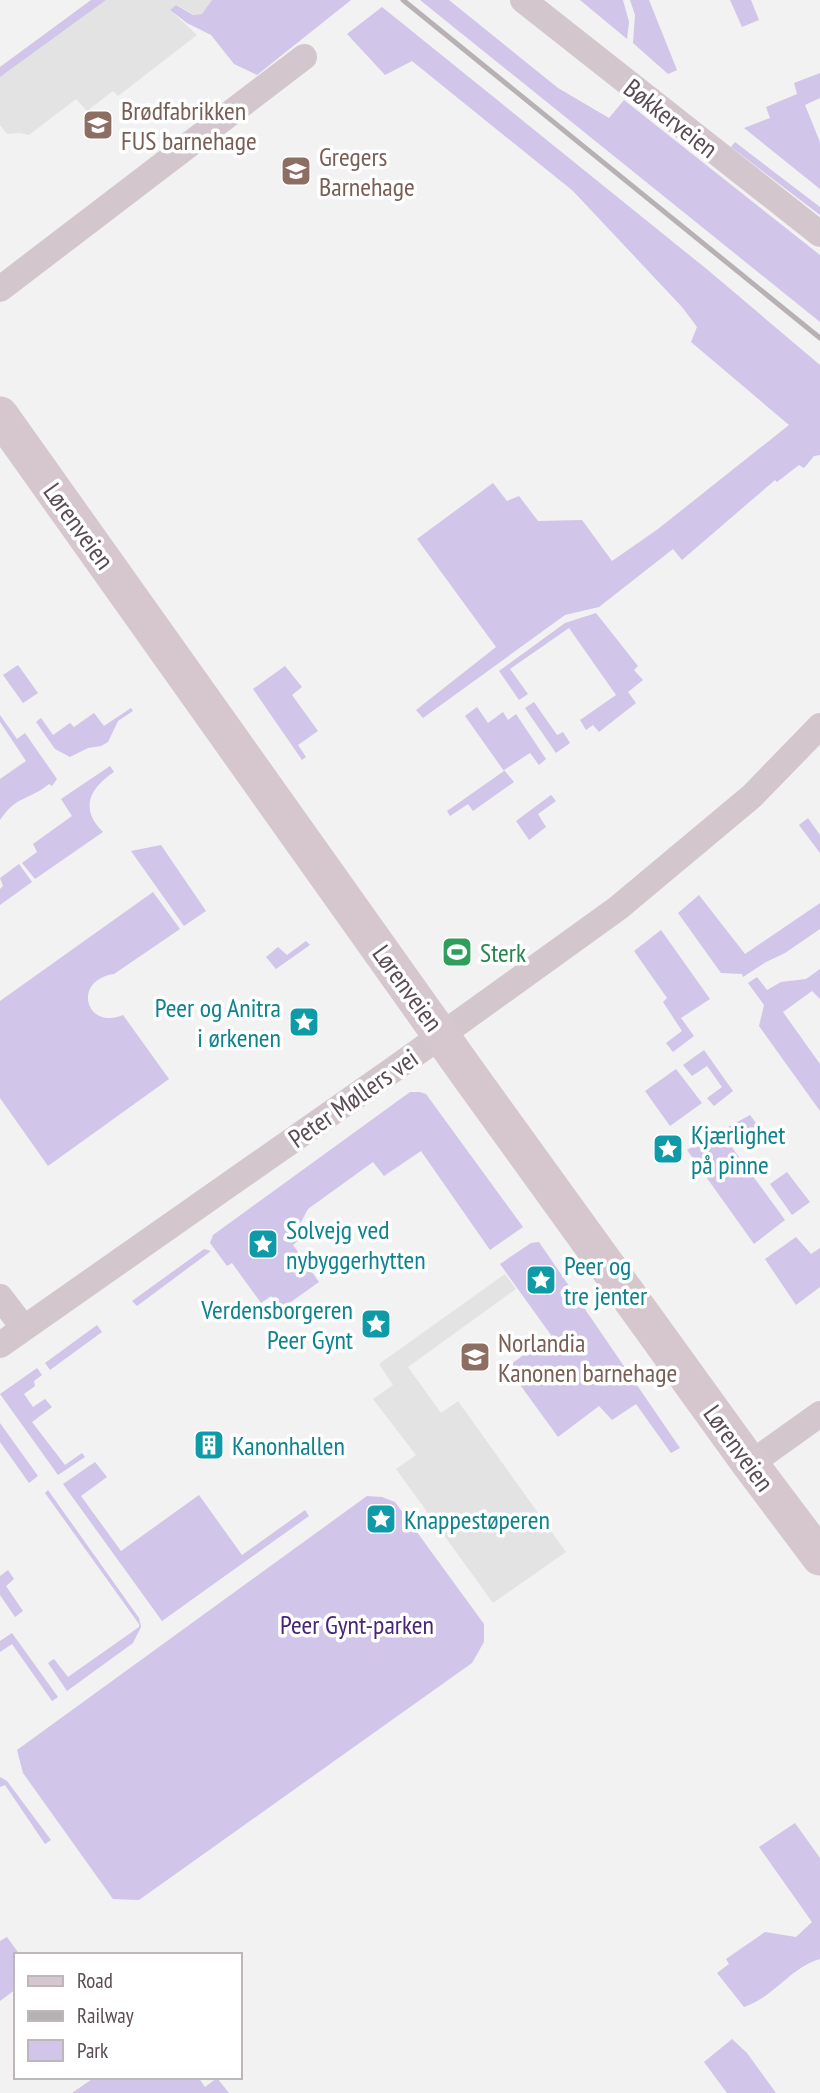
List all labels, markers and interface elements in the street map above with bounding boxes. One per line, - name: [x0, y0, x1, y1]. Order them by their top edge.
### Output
- street label: Bøkkerveien: [618, 71, 724, 165]
- place label: Brødfabrikken FUS barnehage: [121, 94, 257, 157]
- school or university icon: Brødfabrikken FUS barnehage: [81, 108, 115, 142]
- place label: Gregers Barnehage: [319, 140, 415, 203]
- school or university icon: Gregers Barnehage: [279, 154, 313, 188]
- street label: Lørenveien: [37, 476, 121, 576]
- sports icon: Sterk: [440, 935, 474, 969]
- place label: Sterk: [480, 936, 526, 969]
- street label: Lørenveien: [366, 938, 450, 1038]
- place label: Peer og Anitra i ørkenen: [155, 991, 281, 1054]
- place icon: Peer og Anitra i ørkenen: [287, 1005, 321, 1039]
- street label: Peter Møllers vei: [282, 1041, 424, 1155]
- place label: Kjærlighet på pinne: [691, 1118, 785, 1181]
- place icon: Kjærlighet på pinne: [651, 1132, 685, 1166]
- place label: Solvejg ved nybyggerhytten: [286, 1213, 426, 1276]
- place icon: Solvejg ved nybyggerhytten: [246, 1227, 280, 1261]
- place label: Peer og tre jenter: [564, 1249, 647, 1312]
- place icon: Peer og tre jenter: [524, 1263, 558, 1297]
- place label: Verdensborgeren Peer Gynt: [200, 1293, 353, 1356]
- place icon: Verdensborgeren Peer Gynt: [359, 1307, 393, 1341]
- place label: Norlandia Kanonen barnehage: [498, 1326, 677, 1389]
- school or university icon: Norlandia Kanonen barnehage: [458, 1340, 492, 1374]
- street label: Lørenveien: [697, 1398, 781, 1498]
- building icon: Kanonhallen: [192, 1428, 226, 1462]
- place label: Kanonhallen: [232, 1429, 345, 1462]
- place icon: Knappestøperen: [364, 1502, 398, 1536]
- place label: Knappestøperen: [404, 1503, 550, 1536]
- park label: Peer Gynt-parken: [280, 1608, 434, 1641]
- legend: [14, 1953, 242, 2079]
- text: Road: [77, 1967, 113, 1994]
- text: Railway: [77, 2002, 134, 2029]
- text: Park: [77, 2037, 108, 2064]

